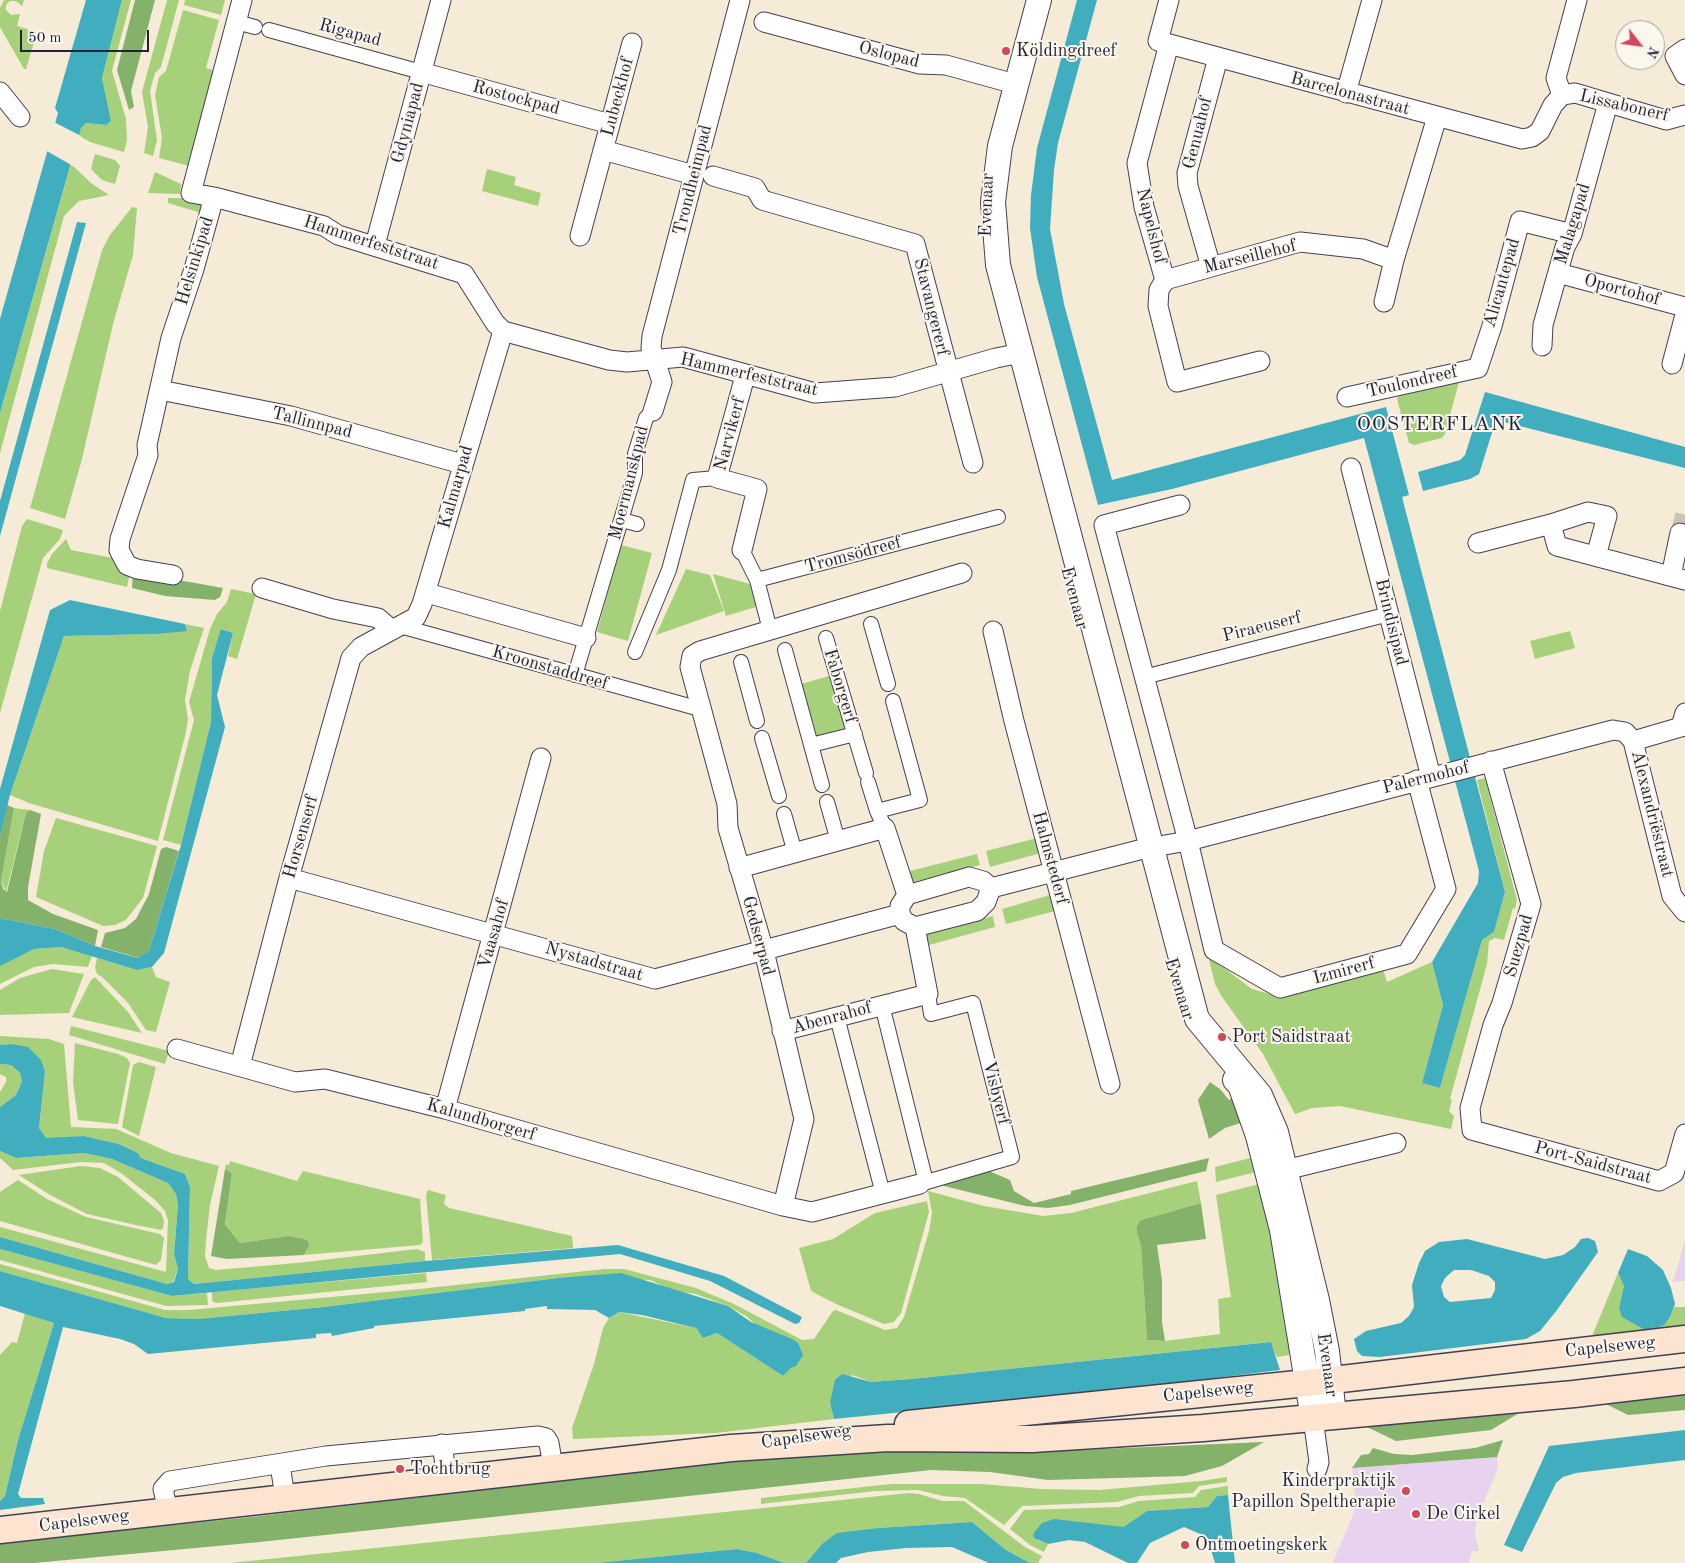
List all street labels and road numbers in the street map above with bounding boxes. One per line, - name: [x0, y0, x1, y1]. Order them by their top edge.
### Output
- street label: Rigapad: [316, 14, 384, 52]
- street label: Oslopad: [856, 37, 922, 73]
- street label: Lubeckhof: [597, 55, 639, 139]
- street label: Barcelonastraat: [1288, 68, 1412, 120]
- street label: Rostockpad: [470, 76, 562, 120]
- street label: Gdyniapad: [387, 80, 429, 166]
- street label: Lissabonerf: [1577, 85, 1671, 127]
- street label: Genuahof: [1179, 94, 1217, 172]
- street label: Trondheimpad: [669, 123, 717, 237]
- street label: Evenaar: [975, 173, 999, 237]
- street label: Malagapad: [1550, 181, 1596, 267]
- street label: Napelshof: [1131, 186, 1171, 266]
- street label: Hammerfeststraat: [301, 211, 441, 275]
- street label: Helsinkipad: [171, 214, 219, 308]
- street label: Marseillehof: [1201, 235, 1299, 279]
- street label: Alicantepad: [1479, 236, 1525, 330]
- street label: Stavangererf: [908, 256, 954, 358]
- street label: Oportohof: [1581, 269, 1663, 311]
- street label: Hammerfeststraat: [678, 349, 820, 401]
- street label: Toulondreef: [1364, 361, 1460, 403]
- street label: Narvikerf: [710, 395, 750, 473]
- street label: Tallinnpad: [269, 403, 355, 443]
- street label: Moermanskpad: [604, 423, 654, 543]
- street label: Kalmarpad: [434, 443, 478, 531]
- street label: Tromsödreef: [802, 532, 904, 578]
- street label: Evenaar: [1055, 564, 1093, 632]
- street label: Brindisipad: [1370, 576, 1412, 668]
- street label: Piraeuserf: [1220, 607, 1304, 647]
- street label: Kroonstaddreef: [489, 641, 611, 695]
- street label: Faborgerf: [818, 646, 862, 726]
- street label: Alexandriëstraat: [1626, 748, 1678, 880]
- street label: Palermohof: [1380, 757, 1472, 799]
- street label: Horsenserf: [279, 793, 323, 881]
- street label: Halmstederf: [1027, 809, 1073, 907]
- street label: Gedserpad: [737, 894, 779, 978]
- street label: Vaasahof: [474, 897, 514, 971]
- street label: Suezpad: [1500, 912, 1538, 980]
- street label: Nystadstraat: [542, 938, 646, 986]
- street label: Izmirerf: [1311, 952, 1377, 990]
- street label: Evenaar: [1159, 955, 1199, 1023]
- street label: Abenrahof: [790, 997, 874, 1039]
- street label: Visbyerf: [978, 1059, 1014, 1127]
- street label: Kalundborgerf: [424, 1094, 538, 1146]
- street label: Port-Saidstraat: [1532, 1137, 1654, 1189]
- street label: Evenaar: [1312, 1332, 1342, 1398]
- street label: Capelseweg: [1564, 1332, 1656, 1362]
- street label: Capelseweg: [1162, 1377, 1254, 1407]
- street label: Capelseweg: [760, 1420, 852, 1454]
- street label: Capelseweg: [38, 1505, 130, 1537]

